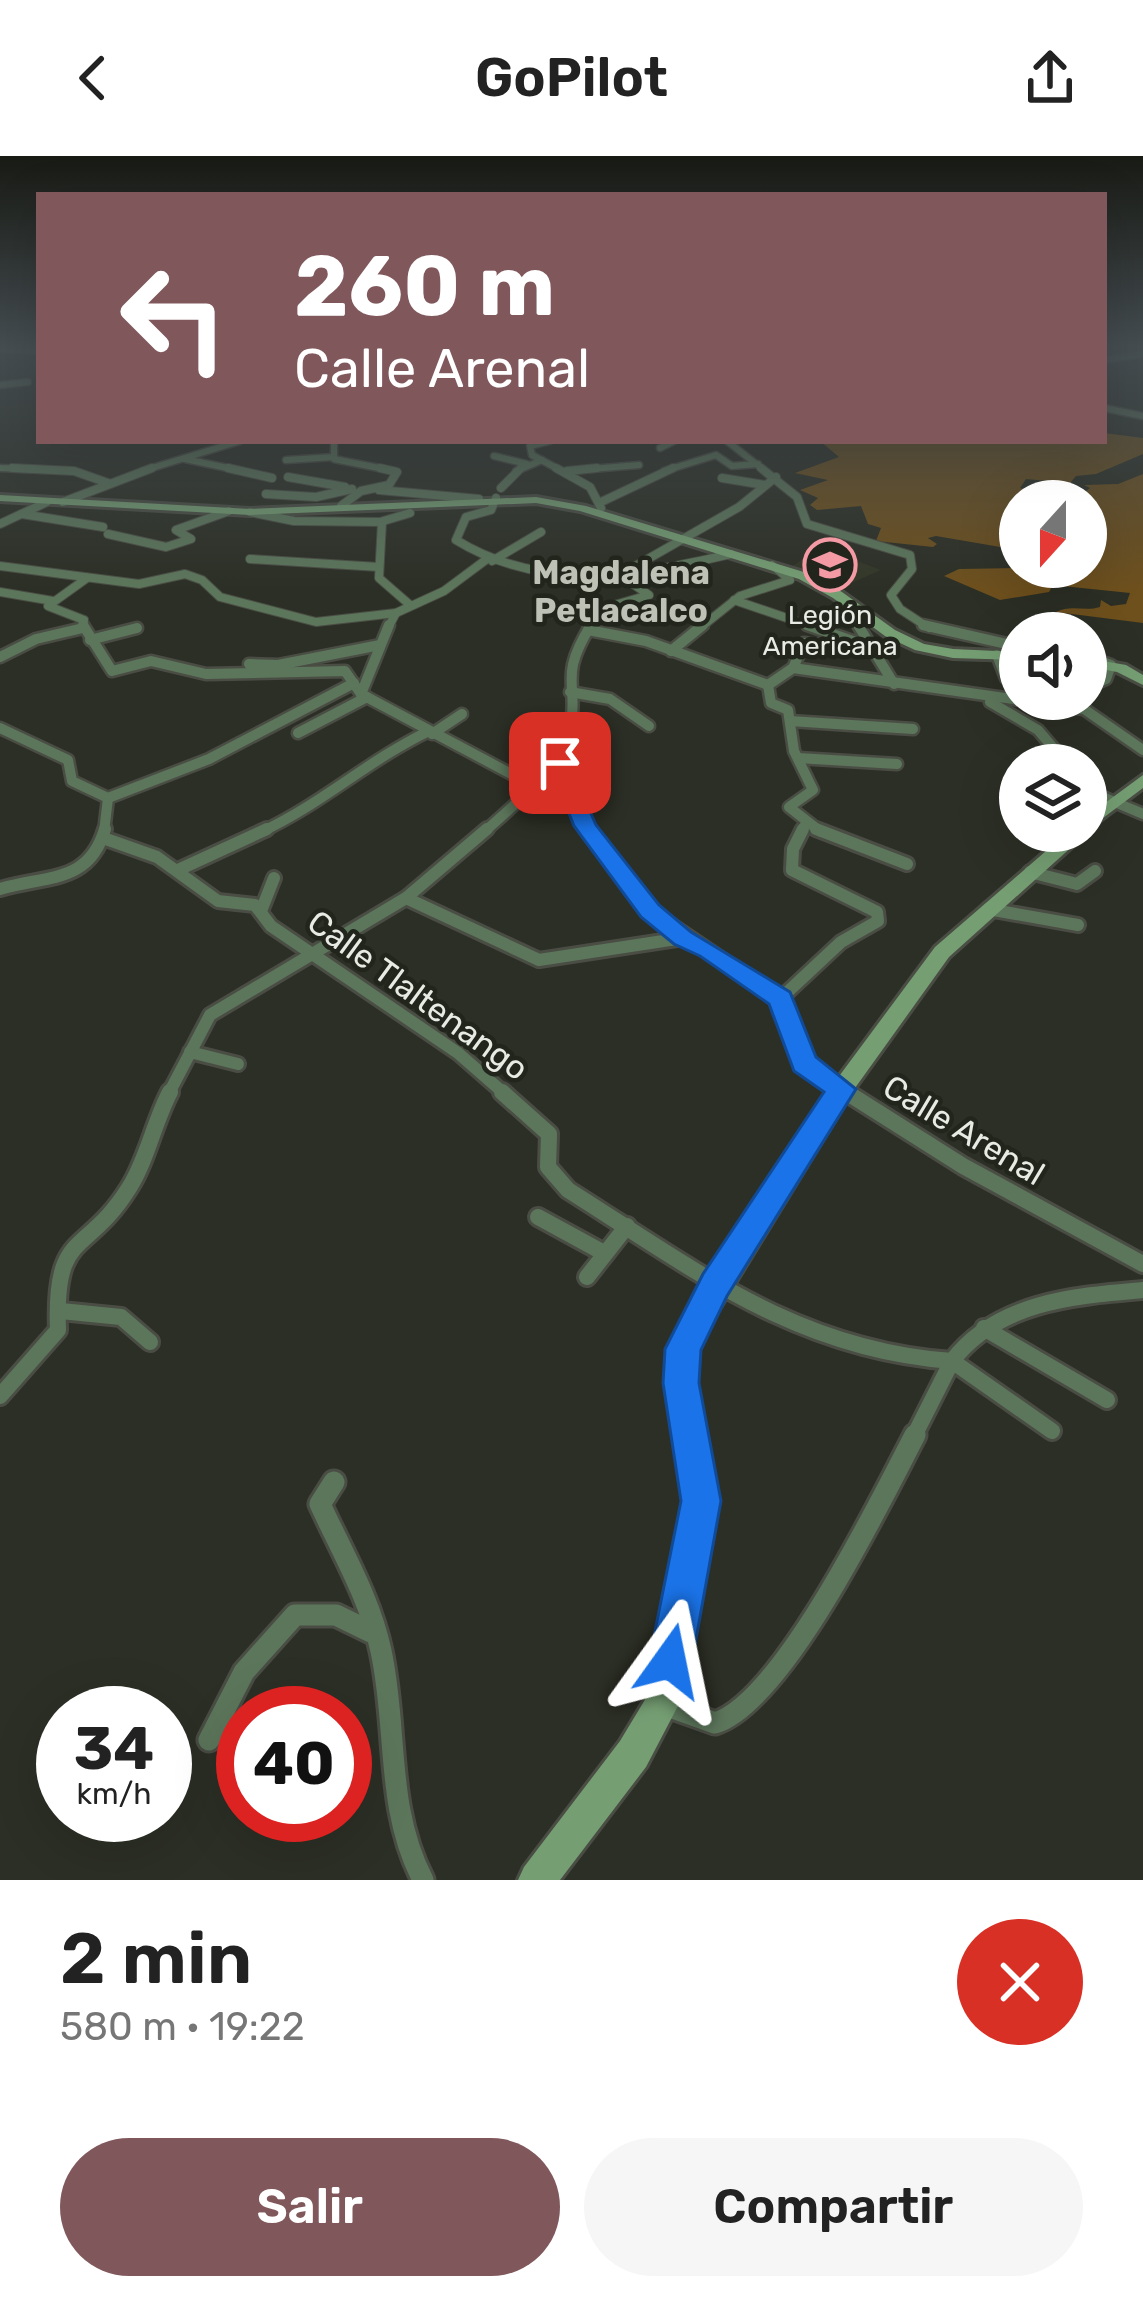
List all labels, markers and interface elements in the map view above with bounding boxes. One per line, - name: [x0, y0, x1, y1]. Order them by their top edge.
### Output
- icon: back: [60, 45, 126, 111]
- icon: share: [1017, 45, 1083, 111]
- text: GoPilot: [475, 46, 668, 110]
- text: 260 m: [294, 236, 555, 336]
- icon: left: [96, 240, 252, 396]
- text: Calle Arenal: [294, 337, 590, 401]
- north arrow: [999, 480, 1107, 588]
- map controls: [999, 480, 1107, 852]
- school or university icon: Legión Americana: [802, 537, 858, 593]
- district label: Magdalena Petlacalco: [532, 553, 710, 630]
- place label: Legión Americana: [762, 599, 898, 662]
- button: sound: [999, 612, 1107, 720]
- pin: [509, 712, 611, 814]
- icon: arrive: [527, 730, 593, 796]
- button: layers: [999, 744, 1107, 852]
- street label: Calle Tlaltenango: [300, 902, 536, 1088]
- street label: Calle Arenal: [876, 1067, 1052, 1193]
- position arrow: [607, 1598, 733, 1724]
- speed limit sign: 40: [216, 1686, 372, 1842]
- text: 34: [74, 1713, 154, 1784]
- text: km/h: [77, 1776, 151, 1812]
- text: 2 min: [60, 1916, 252, 2001]
- button: close: [957, 1919, 1083, 2045]
- text: 580 m · 19:22: [60, 2004, 305, 2050]
- button: Salir: [60, 2138, 560, 2276]
- button: Compartir: [584, 2138, 1083, 2276]

